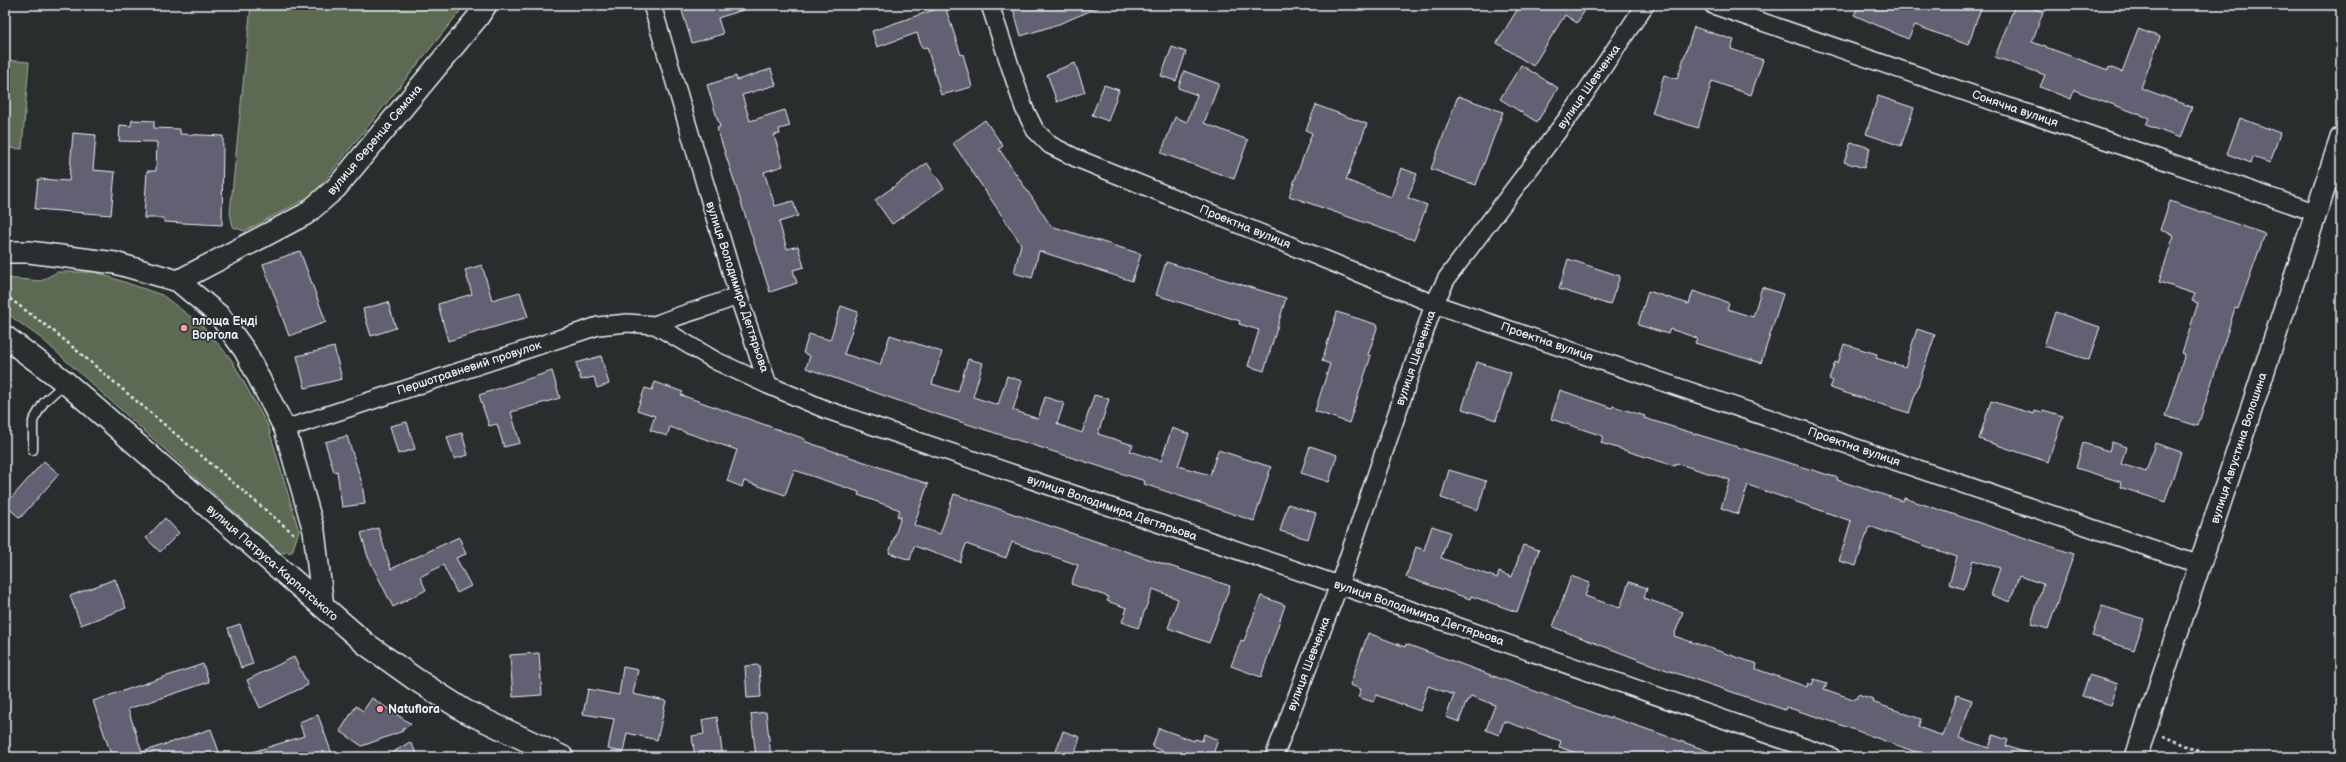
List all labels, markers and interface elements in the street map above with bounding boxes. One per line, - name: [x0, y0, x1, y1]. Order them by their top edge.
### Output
- street label: вулиця Шевченка: [1554, 42, 1624, 132]
- street label: вулиця Ференца Семана: [324, 82, 426, 198]
- street label: Сонячна вулиця: [1970, 87, 2060, 131]
- street label: вулиця Володимира Дегтярьова: [702, 200, 772, 374]
- street label: Проектна вулиця: [1197, 202, 1293, 252]
- street label: вулиця Шевченка: [1393, 308, 1439, 408]
- place label: площа Енді Воргола: [192, 314, 257, 343]
- street label: Проектна вулиця: [1499, 319, 1596, 365]
- marker: площа Енді Воргола: [179, 323, 189, 333]
- street label: Першотравневий провулок: [395, 337, 544, 398]
- street label: вулиця Августина Волошина: [2207, 371, 2271, 525]
- street label: Проектна вулиця: [1806, 424, 1903, 470]
- street label: вулиця Володимира Дегтярьова: [1025, 472, 1199, 544]
- street label: вулиця Патруса-Карпатського: [203, 502, 341, 624]
- street label: вулиця Володимира Дегтярьова: [1332, 577, 1506, 649]
- street label: вулиця Шевченка: [1284, 615, 1334, 713]
- place label: Natuflora: [388, 702, 440, 717]
- marker: Natuflora: [375, 704, 385, 714]

